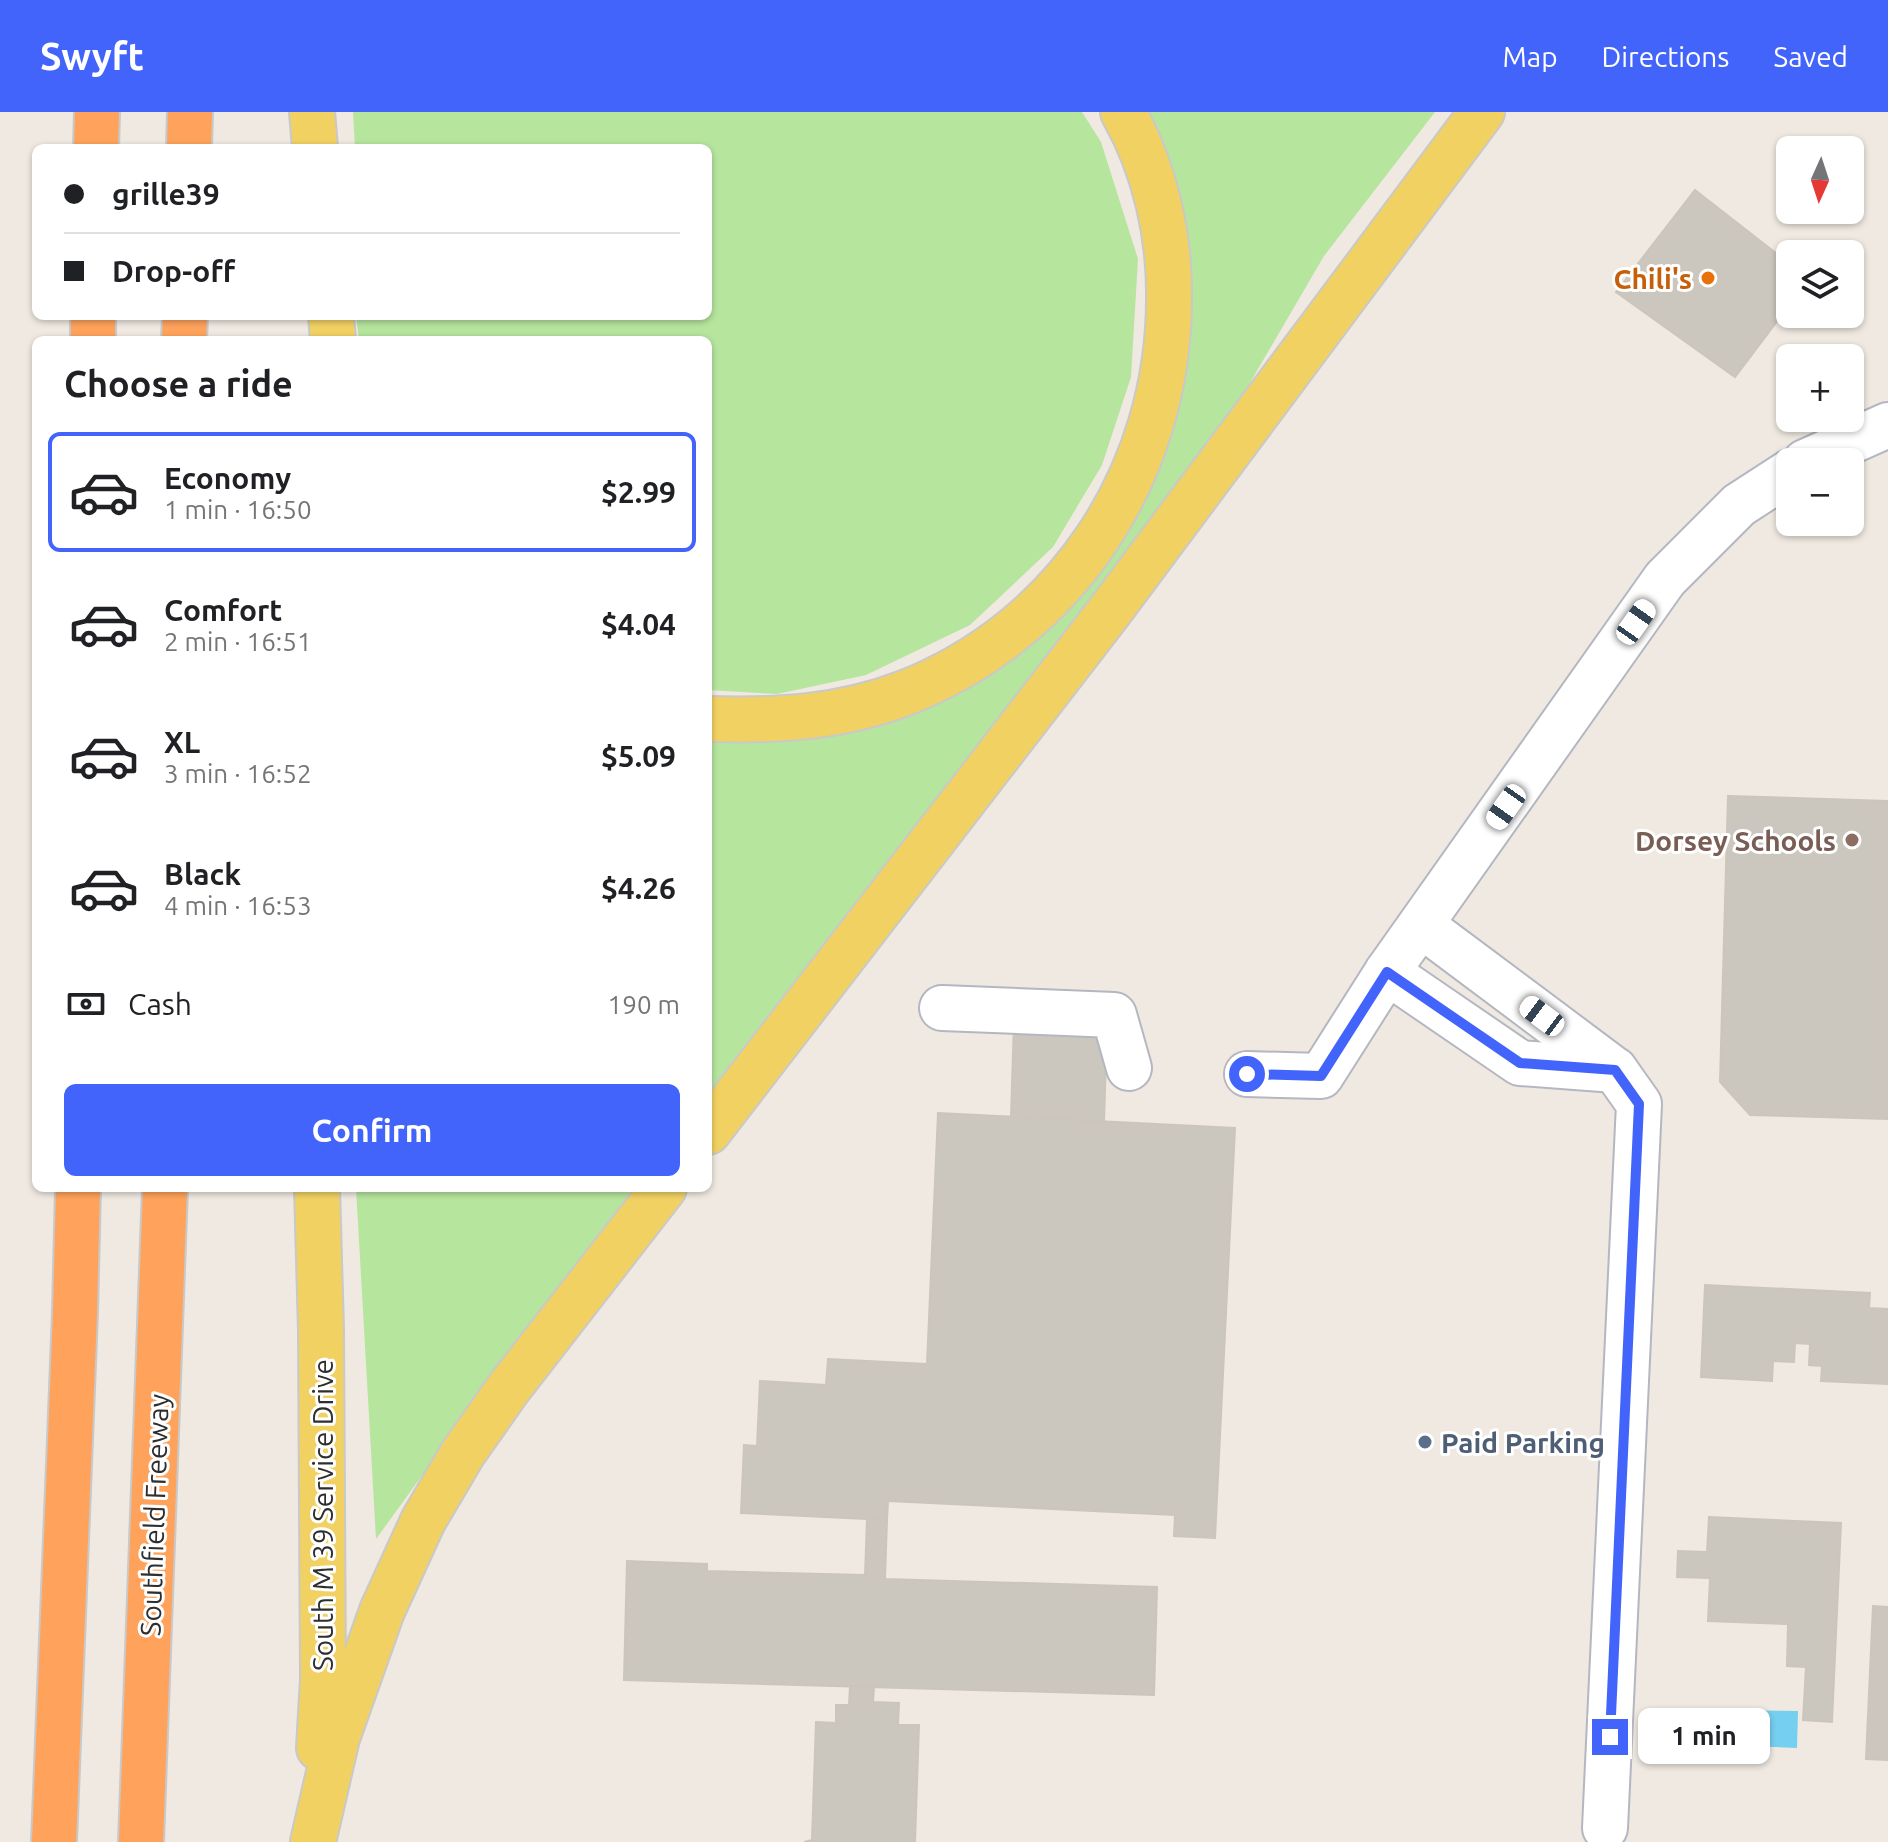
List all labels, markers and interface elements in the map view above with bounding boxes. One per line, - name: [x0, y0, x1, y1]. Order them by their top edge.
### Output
- text: Swyft: [40, 35, 144, 77]
- text: Map: [1502, 41, 1558, 72]
- text: Directions: [1602, 41, 1729, 72]
- text: Saved: [1773, 41, 1848, 72]
- north arrow: [1776, 136, 1864, 224]
- map controls: [1776, 136, 1864, 536]
- text: grille39: [112, 177, 220, 211]
- button: layers: [1776, 240, 1864, 328]
- text: Drop-off: [112, 254, 235, 288]
- place label: Chili's: [1614, 263, 1692, 294]
- marker: Chili's: [1699, 269, 1717, 287]
- button: +: [1776, 344, 1864, 432]
- text: Choose a ride: [64, 363, 293, 404]
- button: −: [1776, 448, 1864, 536]
- icon: car: [68, 456, 140, 528]
- text: Economy: [164, 461, 291, 495]
- text: $2.99: [601, 475, 676, 509]
- text: 1 min · 16:50: [164, 495, 312, 524]
- icon: car: [68, 588, 140, 660]
- text: Comfort: [164, 593, 282, 627]
- car: [1612, 595, 1660, 649]
- text: $4.04: [601, 607, 676, 641]
- text: 2 min · 16:51: [164, 627, 312, 656]
- icon: car: [68, 720, 140, 792]
- text: XL: [164, 725, 200, 759]
- text: $5.09: [601, 739, 676, 773]
- text: 3 min · 16:52: [164, 759, 312, 788]
- car: [1482, 780, 1530, 834]
- place label: Dorsey Schools: [1635, 825, 1836, 856]
- marker: Dorsey Schools: [1843, 831, 1861, 849]
- icon: car: [68, 852, 140, 924]
- text: Black: [164, 857, 241, 891]
- text: $4.26: [601, 871, 676, 905]
- text: 4 min · 16:53: [164, 891, 312, 920]
- icon: cash: [64, 982, 108, 1026]
- text: Cash: [128, 987, 192, 1021]
- text: 190 m: [608, 990, 680, 1019]
- car: [1516, 992, 1568, 1040]
- route start: [1229, 1056, 1265, 1092]
- button: Confirm: [64, 1084, 680, 1176]
- street label: South M 39 Service Drive: [307, 1359, 338, 1671]
- street label: Southfield Freeway: [134, 1393, 174, 1637]
- place label: Paid Parking: [1441, 1427, 1605, 1458]
- marker: Paid Parking: [1416, 1433, 1434, 1451]
- callout: 1 min: [1638, 1709, 1770, 1765]
- route end: [1592, 1719, 1628, 1755]
- text: 1 min: [1671, 1721, 1737, 1750]

